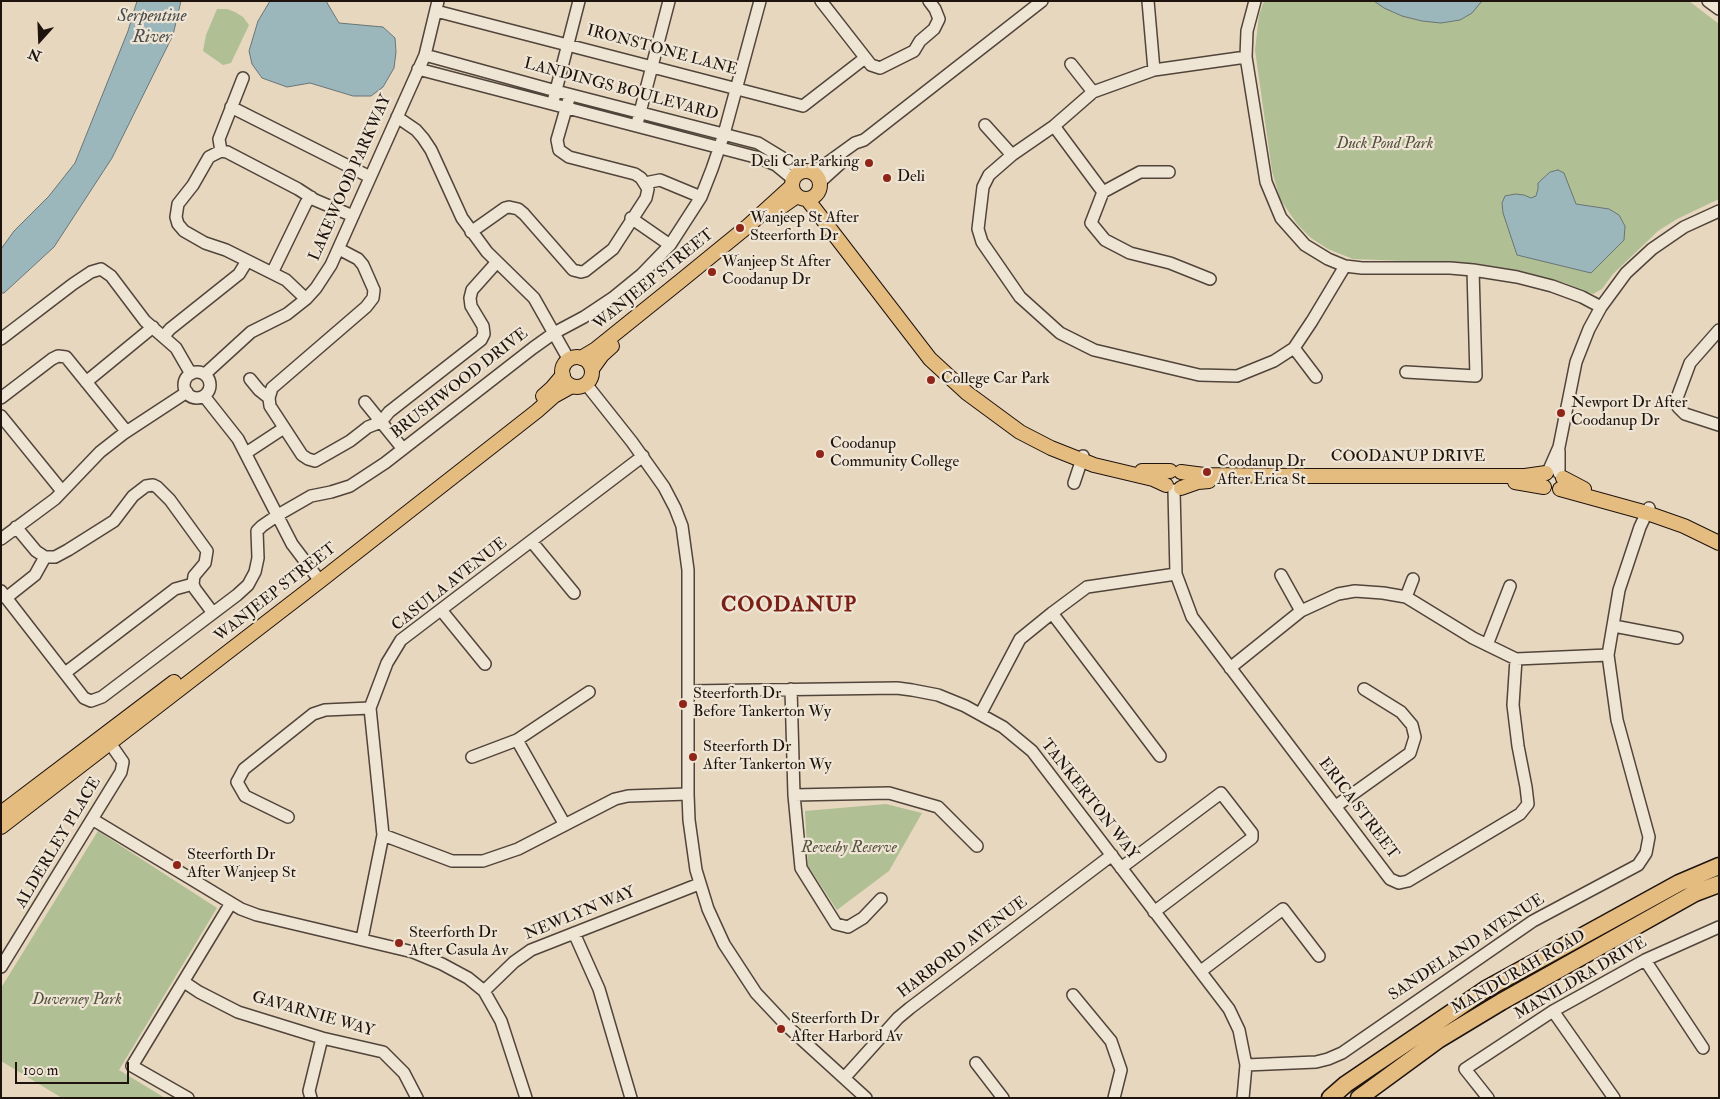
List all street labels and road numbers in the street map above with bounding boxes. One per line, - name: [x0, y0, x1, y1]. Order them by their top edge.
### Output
- street label: IRONSTONE LANE: [584, 22, 740, 80]
- street label: LANDINGS BOULEVARD: [522, 55, 720, 125]
- street label: LAKEWOOD PARKWAY: [306, 92, 396, 264]
- street label: WANJEEP STREET: [590, 226, 718, 334]
- street label: BRUSHWOOD DRIVE: [388, 325, 532, 443]
- street label: COODANUP DRIVE: [1331, 448, 1485, 468]
- street label: CASULA AVENUE: [389, 534, 511, 636]
- street label: WANJEEP STREET: [211, 539, 341, 647]
- street label: TANKERTON WAY: [1036, 736, 1142, 864]
- street label: ERICA STREET: [1314, 755, 1402, 863]
- street label: ALDERLEY PLACE: [12, 774, 106, 912]
- street label: NEWLYN WAY: [522, 883, 638, 945]
- street label: SANDELAND AVENUE: [1386, 890, 1548, 1006]
- street label: HARBORD AVENUE: [894, 893, 1032, 1003]
- street label: MANDURAH ROAD: [1449, 927, 1589, 1019]
- street label: MANILDRA DRIVE: [1511, 933, 1651, 1025]
- street label: GAVARNIE WAY: [250, 988, 376, 1042]

